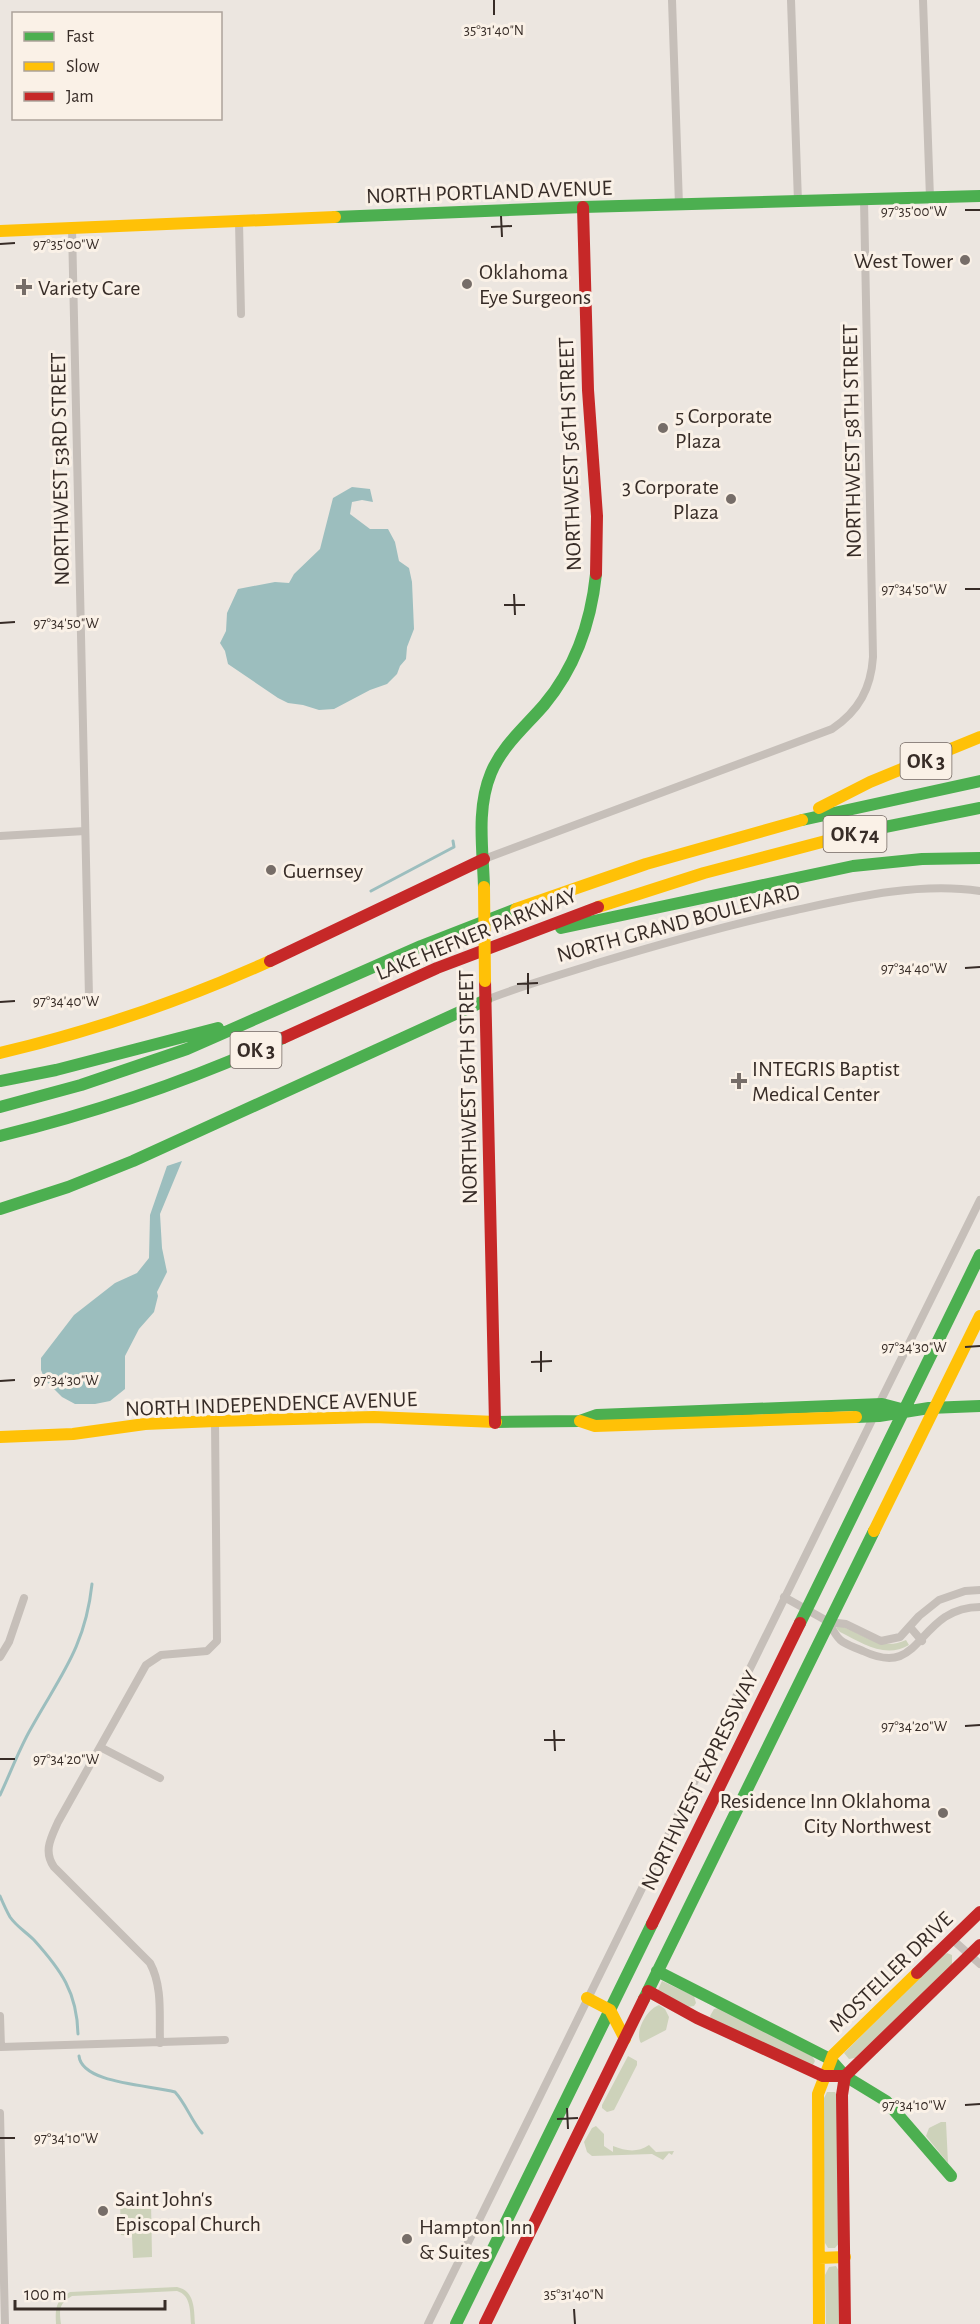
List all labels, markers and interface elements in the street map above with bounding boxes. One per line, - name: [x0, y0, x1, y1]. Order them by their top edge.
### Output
- legend: [12, 12, 222, 120]
- text: 35°31'40"N: [464, 23, 524, 38]
- text: Fast: [66, 28, 94, 46]
- text: Slow: [66, 58, 99, 76]
- text: Jam: [66, 88, 94, 106]
- street label: NORTH PORTLAND AVENUE: [365, 177, 613, 207]
- text: 97°35'00"W: [881, 204, 948, 219]
- text: 97°35'00"W: [33, 237, 100, 252]
- place label: West Tower: [854, 250, 953, 272]
- marker: West Tower: [958, 253, 972, 267]
- place label: Oklahoma Eye Surgeons: [479, 261, 591, 308]
- place label: Variety Care: [38, 277, 140, 299]
- marker: Oklahoma Eye Surgeons: [460, 277, 474, 291]
- marker: Variety Care: [15, 278, 33, 296]
- street label: NORTHWEST 58TH STREET: [839, 323, 865, 558]
- street label: NORTHWEST 56TH STREET: [555, 336, 585, 571]
- street label: NORTHWEST 53RD STREET: [47, 352, 73, 586]
- place label: 5 Corporate Plaza: [675, 405, 772, 452]
- marker: 5 Corporate Plaza: [656, 421, 670, 435]
- place label: 3 Corporate Plaza: [622, 476, 719, 523]
- marker: 3 Corporate Plaza: [724, 492, 738, 506]
- text: 97°34'50"W: [881, 582, 947, 597]
- text: 97°34'50"W: [33, 616, 99, 631]
- road number: OK 3: [900, 743, 952, 779]
- road number: OK 74: [824, 816, 886, 852]
- place label: Guernsey: [283, 860, 364, 882]
- marker: Guernsey: [264, 863, 278, 877]
- street label: NORTH GRAND BOULEVARD: [554, 880, 802, 966]
- street label: LAKE HEFNER PARKWAY: [373, 883, 580, 984]
- text: 97°34'40"W: [881, 961, 948, 976]
- street label: NORTHWEST 56TH STREET: [455, 970, 481, 1204]
- text: 97°34'40"W: [33, 994, 100, 1009]
- road number: OK 3: [230, 1032, 282, 1068]
- place label: INTEGRIS Baptist Medical Center: [752, 1058, 900, 1105]
- marker: INTEGRIS Baptist Medical Center: [730, 1072, 748, 1090]
- text: 97°34'30"W: [881, 1340, 947, 1355]
- text: 97°34'30"W: [33, 1373, 99, 1388]
- street label: NORTH INDEPENDENCE AVENUE: [125, 1388, 418, 1420]
- street label: NORTHWEST EXPRESSWAY: [637, 1667, 763, 1894]
- text: 97°34'20"W: [881, 1719, 948, 1734]
- text: 97°34'20"W: [33, 1752, 100, 1767]
- place label: Residence Inn Oklahoma City Northwest: [720, 1790, 931, 1837]
- marker: Residence Inn Oklahoma City Northwest: [936, 1806, 950, 1820]
- street label: MOSTELLER DRIVE: [825, 1907, 957, 2036]
- text: 97°34'10"W: [882, 2098, 947, 2113]
- text: 97°34'10"W: [34, 2131, 99, 2146]
- place label: Saint John's Episcopal Church: [115, 2188, 261, 2235]
- marker: Saint John's Episcopal Church: [96, 2204, 110, 2218]
- place label: Hampton Inn & Suites: [419, 2216, 533, 2263]
- marker: Hampton Inn & Suites: [400, 2232, 414, 2246]
- scale bar: [15, 2273, 165, 2311]
- text: 100 m: [24, 2286, 67, 2304]
- text: 35°31'40"N: [544, 2287, 604, 2302]

